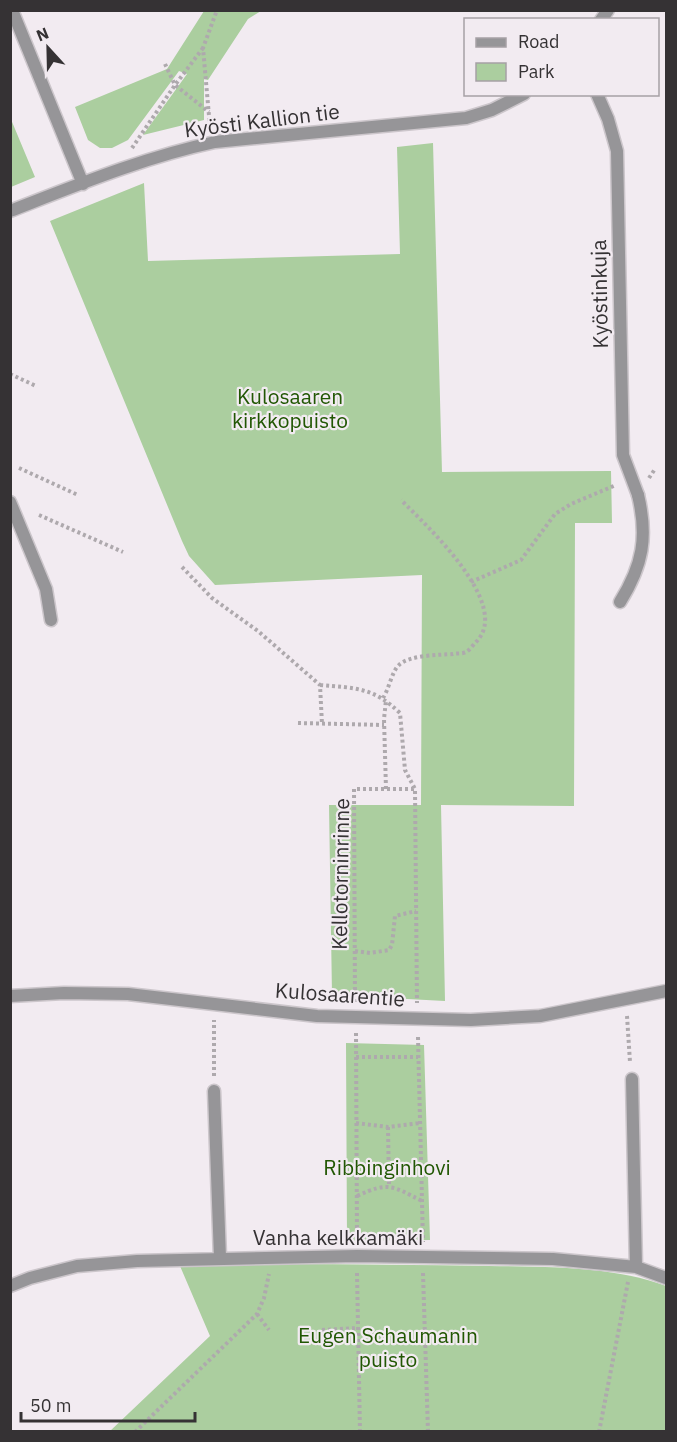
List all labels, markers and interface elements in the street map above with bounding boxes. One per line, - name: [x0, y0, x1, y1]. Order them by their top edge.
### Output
- north arrow: [18, 18, 78, 78]
- legend: [464, 18, 659, 96]
- text: N: [33, 23, 52, 46]
- text: Road: [518, 30, 559, 53]
- text: Park: [518, 60, 555, 83]
- street label: Kyösti Kallion tie: [183, 97, 341, 143]
- street label: Kyöstinkuja: [584, 239, 614, 349]
- park label: Kulosaaren kirkkopuisto: [232, 382, 348, 434]
- street label: Kellotorninrinne: [325, 798, 355, 950]
- street label: Kulosaarentie: [274, 975, 406, 1013]
- park label: Ribbinginhovi: [323, 1153, 451, 1181]
- street label: Vanha kelkkamäki: [253, 1223, 423, 1251]
- park label: Eugen Schaumanin puisto: [298, 1321, 478, 1373]
- scale bar: [21, 1385, 195, 1423]
- text: 50 m: [30, 1394, 72, 1417]

